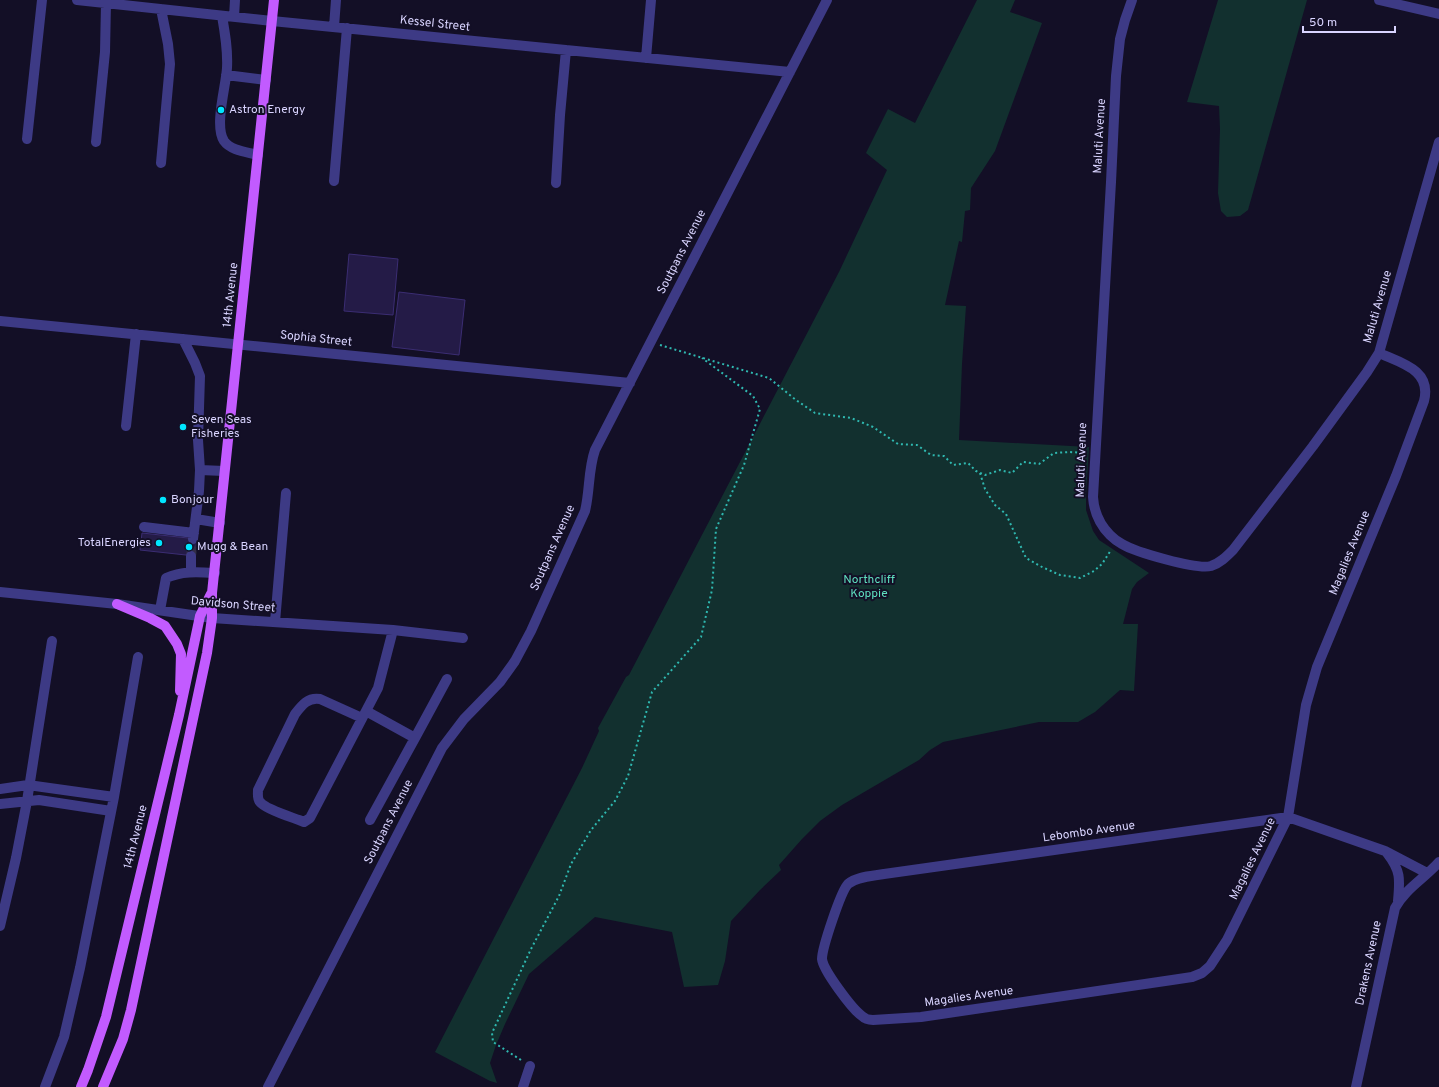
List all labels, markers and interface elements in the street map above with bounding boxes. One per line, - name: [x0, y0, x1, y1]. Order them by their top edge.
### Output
- scale bar: [1303, 8, 1395, 34]
- street label: Kessel Street: [399, 12, 471, 36]
- text: 50 m: [1309, 15, 1337, 31]
- street label: Maluti Avenue: [1090, 98, 1110, 174]
- place label: Astron Energy: [229, 102, 305, 118]
- marker: Astron Energy: [216, 105, 226, 115]
- street label: Soutpans Avenue: [654, 207, 710, 297]
- street label: 14th Avenue: [220, 262, 242, 328]
- street label: Maluti Avenue: [1360, 269, 1396, 345]
- street label: Sophia Street: [279, 327, 353, 351]
- place label: Seven Seas Fisheries: [191, 412, 252, 442]
- marker: Seven Seas Fisheries: [178, 422, 188, 432]
- street label: Maluti Avenue: [1073, 422, 1091, 498]
- place label: Bonjour: [171, 492, 214, 508]
- marker: Bonjour: [158, 495, 168, 505]
- street label: Soutpans Avenue: [527, 502, 579, 594]
- street label: Magalies Avenue: [1326, 508, 1374, 598]
- place label: TotalEnergies: [78, 535, 151, 551]
- marker: TotalEnergies: [154, 538, 164, 548]
- place label: Mugg & Bean: [197, 539, 268, 555]
- marker: Mugg & Bean: [184, 542, 194, 552]
- park label: Northcliff Koppie: [843, 572, 895, 602]
- street label: Davidson Street: [190, 593, 276, 617]
- street label: Soutpans Avenue: [361, 777, 417, 867]
- street label: 14th Avenue: [120, 803, 152, 871]
- street label: Magalies Avenue: [1226, 815, 1280, 903]
- street label: Lebombo Avenue: [1042, 818, 1136, 846]
- street label: Drakens Avenue: [1352, 919, 1386, 1007]
- street label: Magalies Avenue: [924, 983, 1014, 1011]

